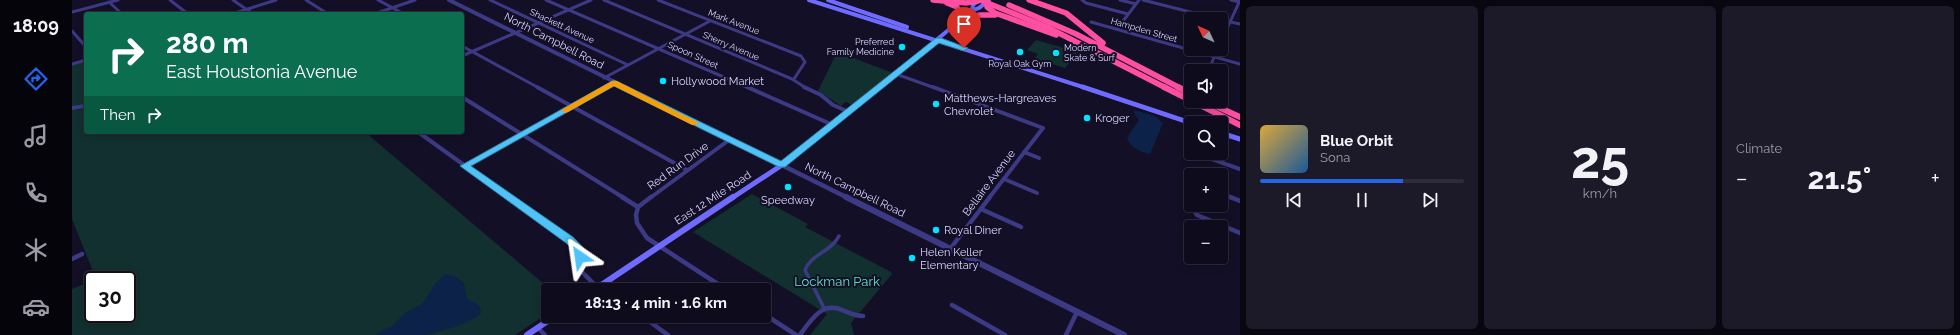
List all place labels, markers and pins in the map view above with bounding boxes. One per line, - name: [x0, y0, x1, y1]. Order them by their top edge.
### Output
- pin: [947, 7.0, 981, 48]
- place label: Preferred Family Medicine: [827, 37, 895, 57]
- marker: Preferred Family Medicine: [897, 42, 907, 52]
- place label: Modern Skate & Surf: [1064, 43, 1116, 63]
- marker: Royal Oak Gym: [1015, 47, 1025, 57]
- marker: Modern Skate & Surf: [1051, 48, 1061, 58]
- place label: Royal Oak Gym: [988, 59, 1052, 69]
- place label: Hollywood Market: [671, 75, 764, 88]
- marker: Hollywood Market: [658, 76, 668, 86]
- place label: Matthews-Hargreaves Chevrolet: [944, 92, 1056, 118]
- marker: Matthews-Hargreaves Chevrolet: [931, 99, 941, 109]
- place label: Kroger: [1095, 112, 1130, 125]
- marker: Kroger: [1082, 113, 1092, 123]
- marker: Speedway: [783, 182, 793, 192]
- place label: Speedway: [761, 194, 815, 207]
- place label: Royal Diner: [944, 224, 1002, 237]
- marker: Royal Diner: [931, 225, 941, 235]
- place label: Helen Keller Elementary: [920, 246, 983, 272]
- marker: Helen Keller Elementary: [907, 253, 917, 263]

